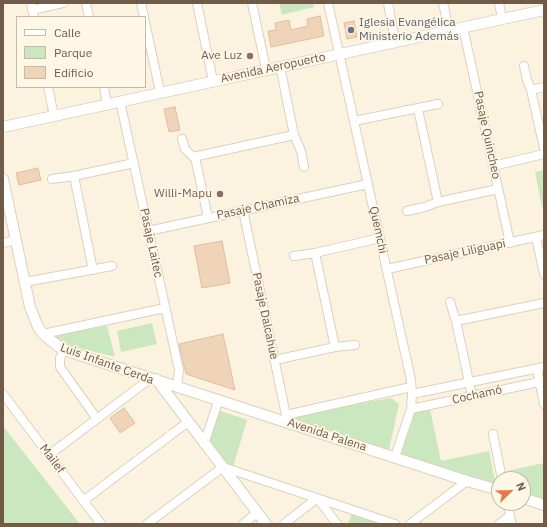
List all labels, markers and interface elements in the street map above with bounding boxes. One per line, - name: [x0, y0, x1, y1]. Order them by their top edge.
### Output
- legend: [16, 16, 146, 88]
- place label: Iglesia Evangélica Ministerio Además: [359, 16, 459, 44]
- text: Calle: [54, 25, 81, 40]
- marker: Iglesia Evangélica Ministerio Además: [346, 25, 356, 35]
- text: Parque: [54, 45, 92, 60]
- place label: Ave Luz: [201, 49, 242, 63]
- street label: Avenida Aeropuerto: [219, 50, 327, 86]
- marker: Ave Luz: [245, 51, 255, 61]
- text: Edificio: [54, 65, 93, 80]
- street label: Pasaje Quincheo: [471, 90, 503, 180]
- place label: Willi-Mapu: [154, 187, 212, 201]
- marker: Willi-Mapu: [215, 189, 225, 199]
- street label: Pasaje Chamiza: [215, 191, 301, 223]
- street label: Quemchi: [366, 205, 390, 255]
- street label: Pasaje Laitec: [137, 207, 165, 279]
- street label: Pasaje Liliguapi: [423, 236, 507, 268]
- street label: Pasaje Dalcahue: [249, 271, 281, 361]
- street label: Luis Infante Cerda: [58, 340, 156, 388]
- street label: Cochamó: [451, 383, 503, 407]
- street label: Avenida Palena: [286, 415, 368, 455]
- street label: Mailef: [36, 442, 68, 476]
- north arrow: [491, 471, 531, 511]
- text: N: [513, 480, 529, 493]

